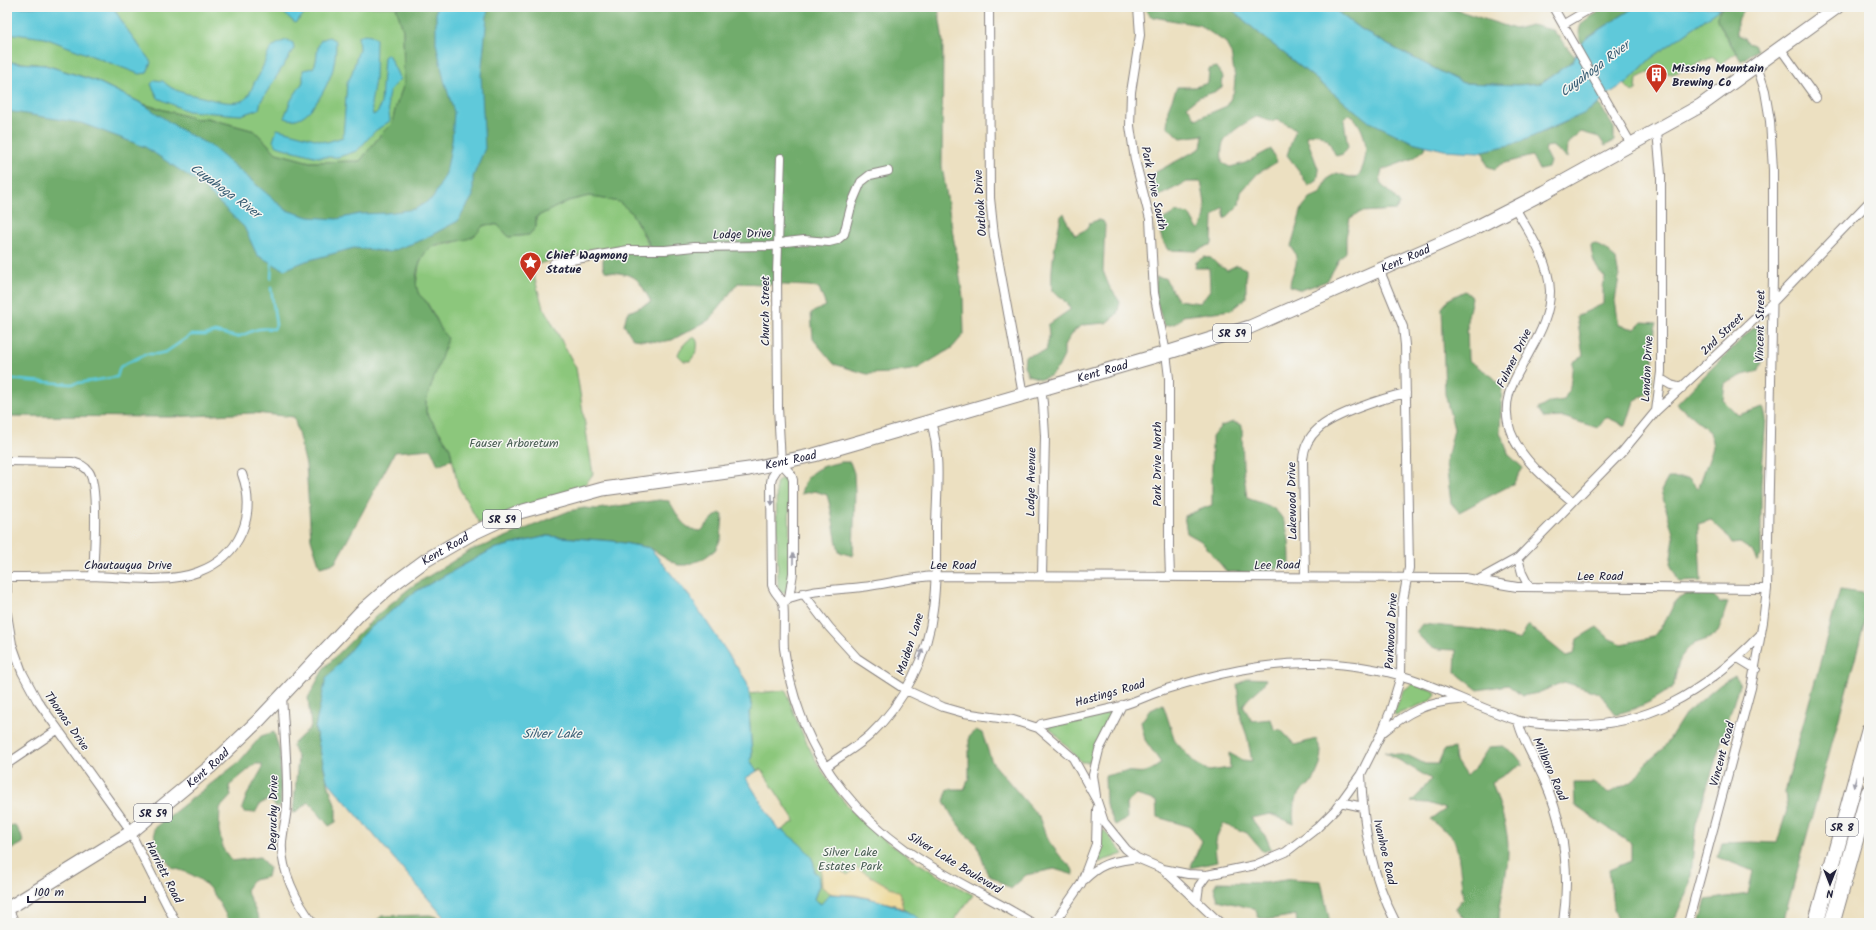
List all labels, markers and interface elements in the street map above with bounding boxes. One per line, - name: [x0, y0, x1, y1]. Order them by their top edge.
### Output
- water label: Cuyahoga River: [1555, 34, 1636, 103]
- place label: Missing Mountain Brewing Co: [1672, 59, 1764, 92]
- building icon: Missing Mountain Brewing Co: [1643, 62, 1669, 95]
- street label: Park Drive South: [1135, 145, 1172, 232]
- water label: Cuyahoga River: [185, 158, 267, 226]
- street label: Outlook Drive: [969, 168, 992, 237]
- street label: Lodge Drive: [712, 224, 772, 245]
- street label: Kent Road: [1378, 239, 1434, 278]
- place label: Chief Wagmong Statue: [546, 246, 628, 279]
- place icon: Chief Wagmong Statue: [518, 249, 544, 282]
- street label: Church Street: [756, 275, 775, 346]
- street label: Vincent Street: [1750, 289, 1771, 363]
- street label: 2nd Street: [1696, 308, 1749, 360]
- road number: SR 59: [1213, 324, 1251, 342]
- street label: Fulmer Drive: [1492, 325, 1537, 391]
- street label: Landon Drive: [1636, 335, 1659, 403]
- street label: Kent Road: [1075, 355, 1131, 388]
- street label: Park Drive North: [1148, 421, 1167, 507]
- park label: Fauser Arboretum: [469, 434, 559, 453]
- street label: Kent Road: [763, 445, 819, 475]
- street label: Lodge Avenue: [1021, 447, 1042, 517]
- street label: Lakewood Drive: [1282, 461, 1303, 540]
- one-way arrow: [769, 494, 775, 507]
- road number: SR 59: [483, 510, 521, 528]
- street label: Kent Road: [417, 528, 474, 571]
- one-way arrow: [790, 552, 796, 565]
- street label: Chautauqua Drive: [84, 556, 173, 575]
- street label: Lee Road: [930, 556, 977, 575]
- street label: Lee Road: [1254, 556, 1301, 575]
- street label: Lee Road: [1577, 567, 1624, 586]
- street label: Parkwood Drive: [1380, 592, 1403, 670]
- street label: Maiden Lane: [891, 610, 930, 678]
- one-way arrow: [918, 648, 924, 660]
- street label: Hastings Road: [1073, 674, 1149, 713]
- street label: Thomas Drive: [39, 688, 94, 755]
- street label: Vincent Road: [1705, 719, 1740, 789]
- water label: Silver Lake: [522, 724, 583, 745]
- street label: Millboro Road: [1527, 734, 1573, 805]
- street label: Kent Road: [182, 743, 235, 793]
- street label: Degruchy Drive: [263, 774, 284, 851]
- one-way arrow: [1852, 776, 1858, 788]
- road number: SR 59: [134, 804, 172, 822]
- street label: Ivanhoe Road: [1368, 817, 1402, 888]
- road number: SR 8: [1826, 818, 1858, 836]
- street label: Silver Lake Boulevard: [904, 828, 1006, 900]
- street label: Harriett Road: [140, 838, 188, 908]
- park label: Silver Lake Estates Park: [818, 843, 882, 876]
- north arrow: [1810, 864, 1850, 904]
- scale bar: [28, 878, 145, 904]
- text: 100 m: [34, 883, 65, 902]
- text: N: [1826, 884, 1833, 902]

